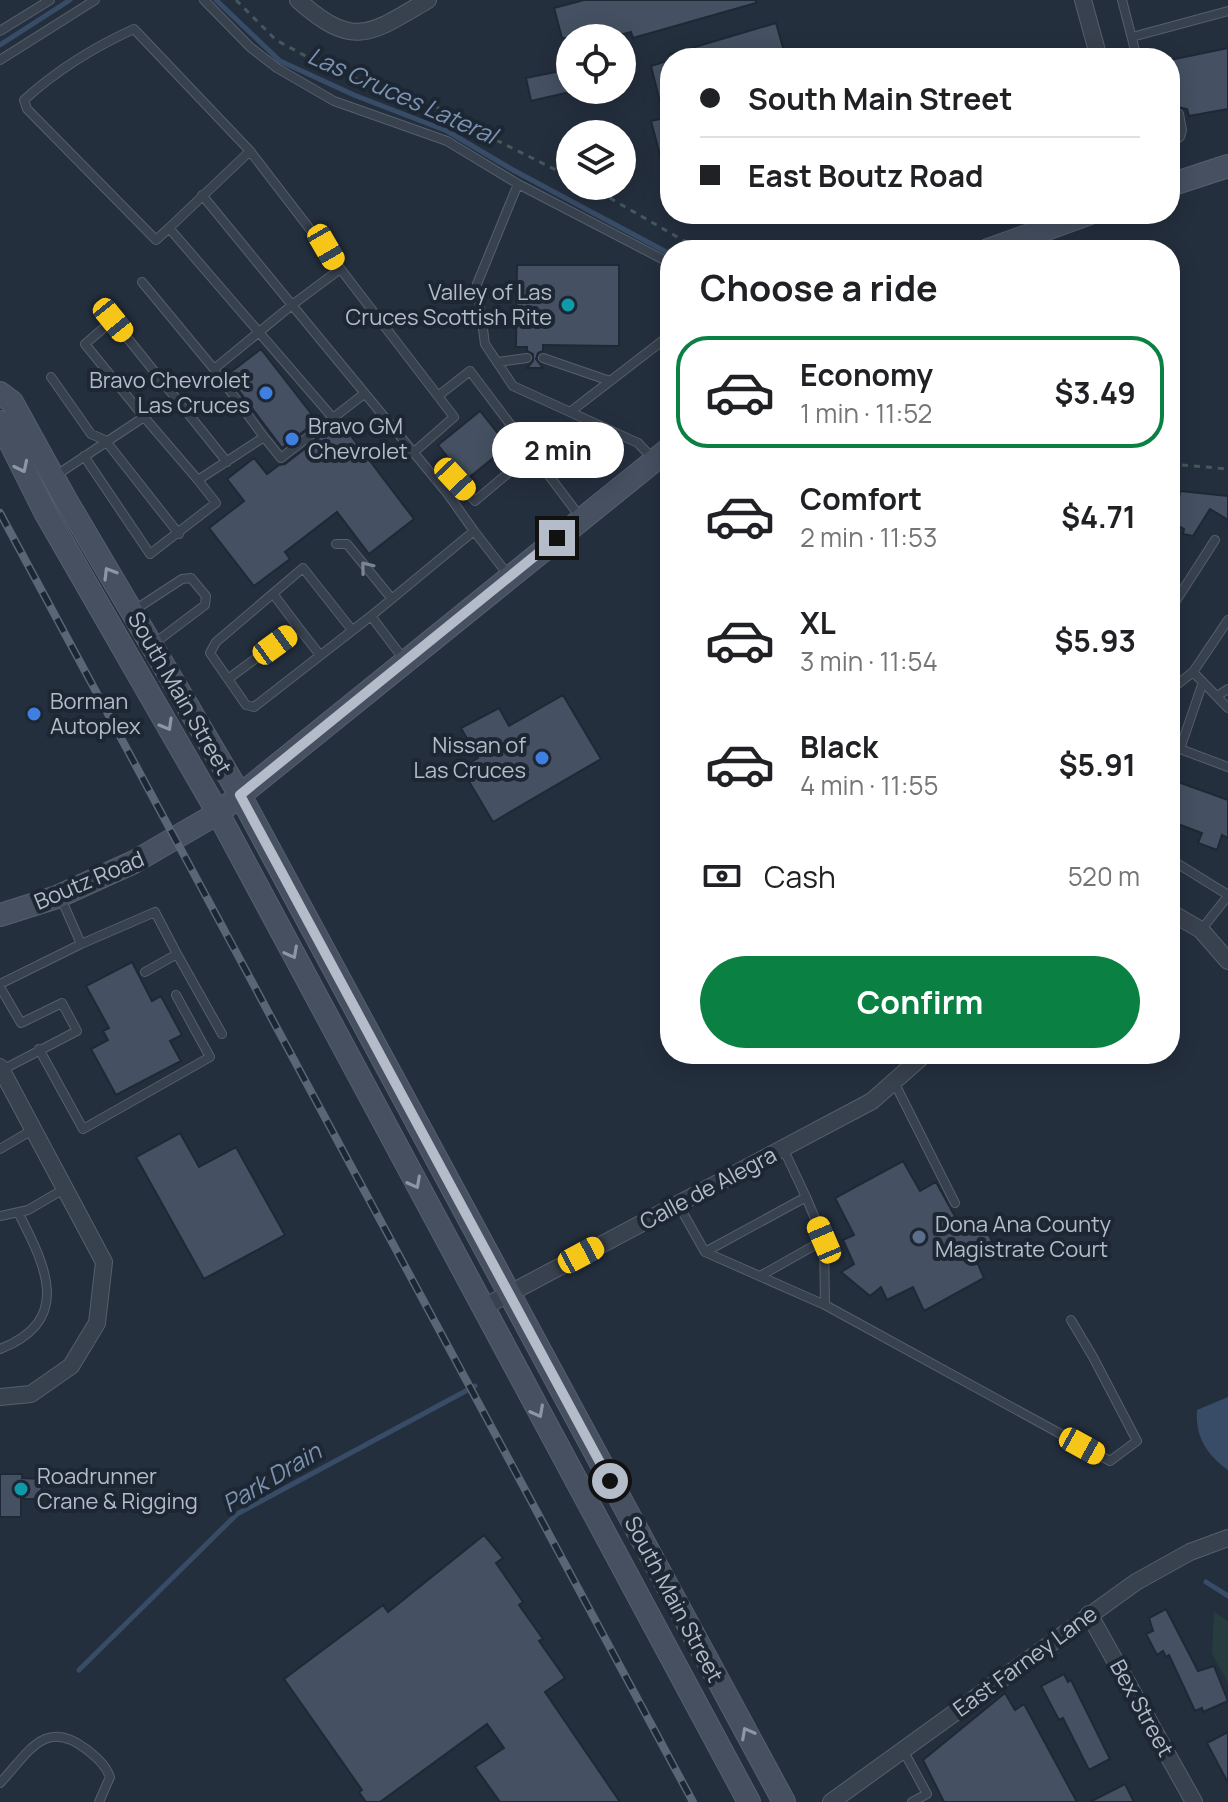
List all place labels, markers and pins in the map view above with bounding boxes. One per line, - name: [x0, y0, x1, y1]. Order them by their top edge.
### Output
- place label: Valley of Las Cruces Scottish Rite: [345, 277, 552, 332]
- marker: Valley of Las Cruces Scottish Rite: [559, 296, 577, 314]
- place label: Bravo Chevrolet Las Cruces: [89, 365, 250, 420]
- marker: Bravo Chevrolet Las Cruces: [257, 384, 275, 402]
- place label: Bravo GM Chevrolet: [308, 411, 408, 466]
- marker: Bravo GM Chevrolet: [283, 430, 301, 448]
- place label: Borman Autoplex: [50, 686, 141, 741]
- marker: Borman Autoplex: [25, 705, 43, 723]
- place label: Nissan of Las Cruces: [414, 730, 526, 785]
- marker: Nissan of Las Cruces: [533, 749, 551, 767]
- place label: Dona Ana County Magistrate Court: [935, 1209, 1111, 1264]
- marker: Dona Ana County Magistrate Court: [910, 1228, 928, 1246]
- place label: Roadrunner Crane & Rigging: [37, 1461, 198, 1516]
- marker: Roadrunner Crane & Rigging: [12, 1480, 30, 1498]

